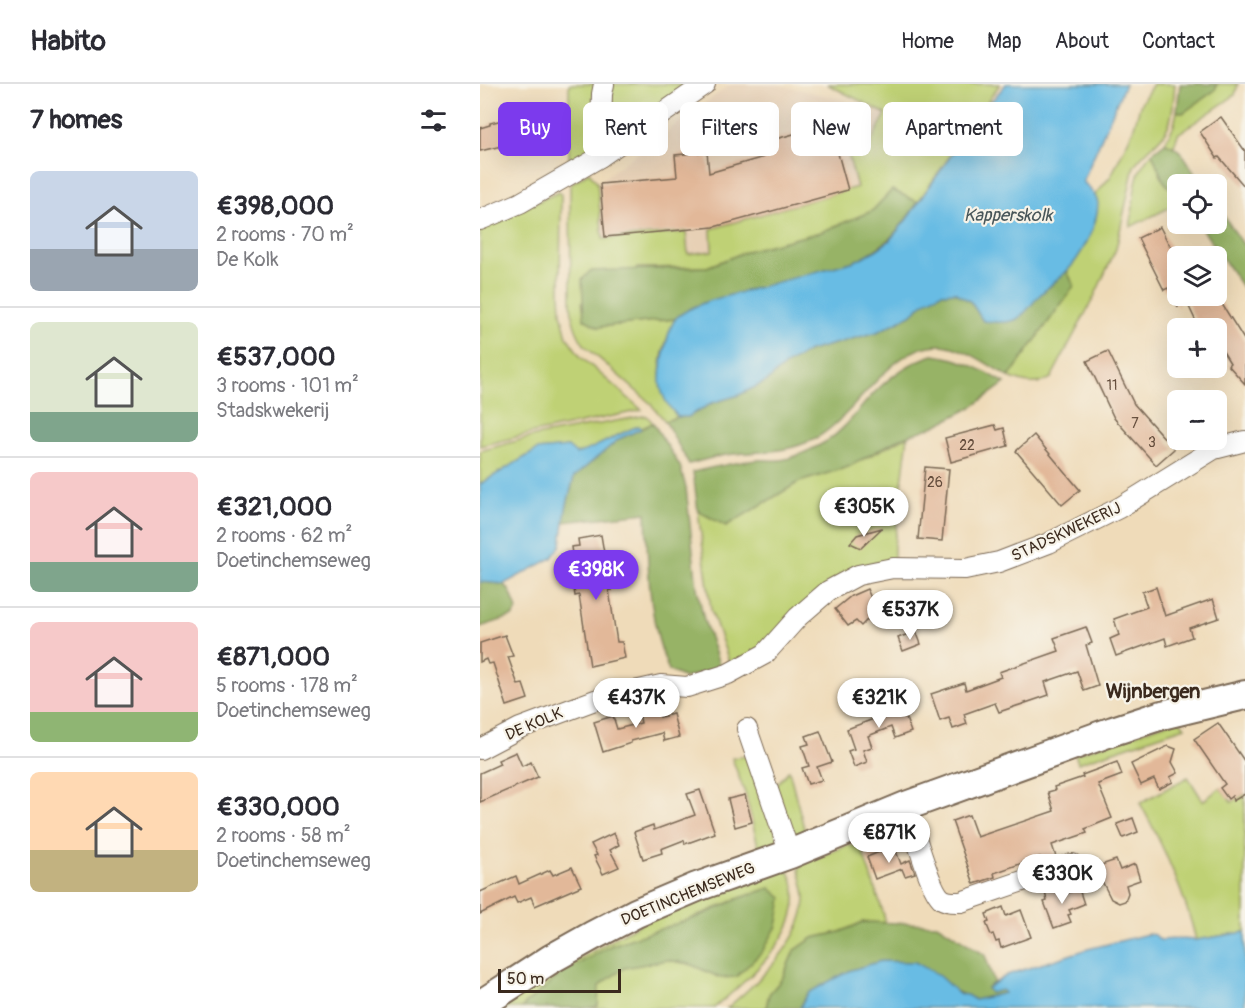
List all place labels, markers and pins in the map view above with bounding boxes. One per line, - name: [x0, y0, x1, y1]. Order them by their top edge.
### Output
- pin: €305K: [822, 487, 906, 538]
- pin: €398K: [554, 550, 638, 601]
- pin: €537K: [868, 590, 952, 641]
- pin: €437K: [594, 678, 678, 729]
- pin: €321K: [837, 678, 921, 729]
- pin: €871K: [847, 813, 931, 864]
- pin: €330K: [1020, 854, 1104, 905]

